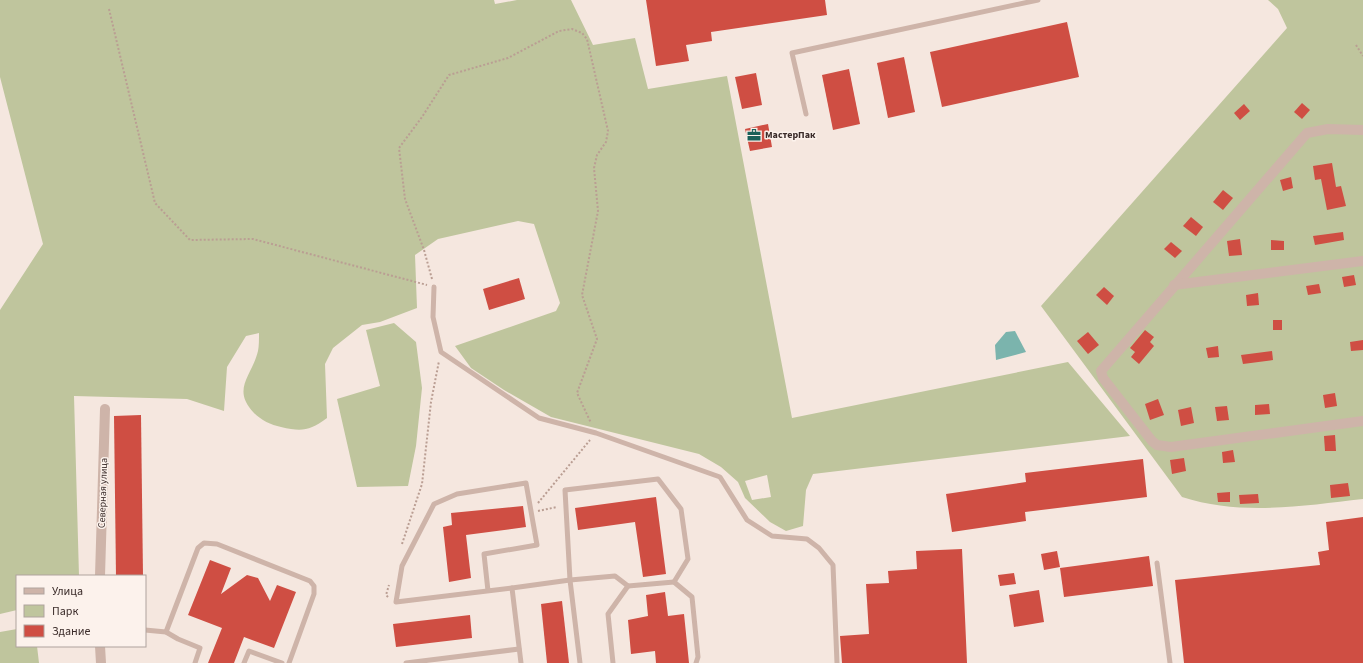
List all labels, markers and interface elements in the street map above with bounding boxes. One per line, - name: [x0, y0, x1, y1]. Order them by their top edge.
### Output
- office icon: МастерПак: [746, 127, 762, 143]
- place label: МастерПак: [765, 128, 816, 142]
- street label: Северная улица: [95, 458, 111, 528]
- legend: [16, 575, 146, 647]
- text: Улица: [52, 583, 83, 600]
- text: Парк: [52, 603, 78, 620]
- text: Здание: [52, 623, 91, 640]

